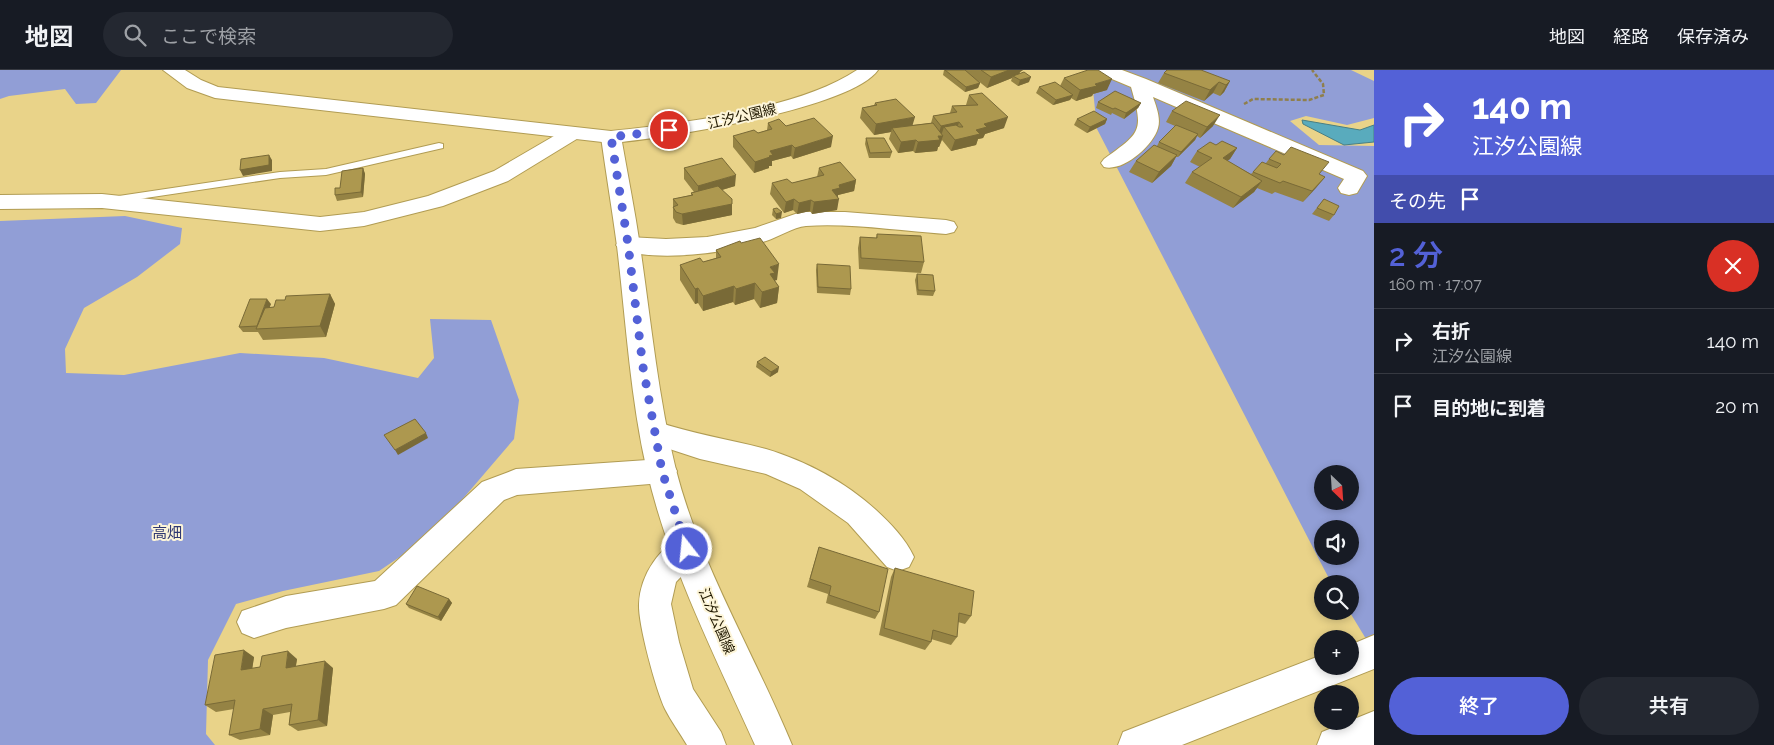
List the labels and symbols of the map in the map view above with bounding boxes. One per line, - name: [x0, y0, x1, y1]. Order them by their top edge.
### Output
- street label: 江汐公園線: [706, 100, 778, 132]
- pin: [648, 109, 690, 151]
- north arrow: [1314, 465, 1359, 510]
- position arrow: [660, 522, 712, 574]
- district label: 高畑: [152, 524, 182, 542]
- street label: 江汐公園線: [696, 586, 738, 656]

